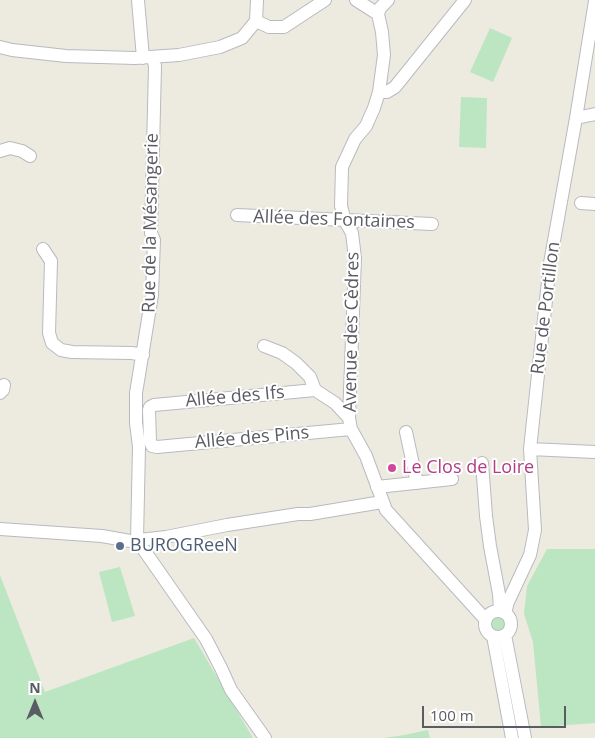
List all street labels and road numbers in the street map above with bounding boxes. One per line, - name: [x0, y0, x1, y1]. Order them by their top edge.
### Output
- street label: Rue de la Mésangerie: [139, 133, 163, 313]
- street label: Allée des Fontaines: [253, 206, 415, 234]
- street label: Rue de Portillon: [527, 240, 565, 376]
- street label: Avenue des Cèdres: [340, 252, 364, 412]
- street label: Allée des Ifs: [185, 382, 285, 412]
- street label: Allée des Pins: [194, 422, 310, 454]

